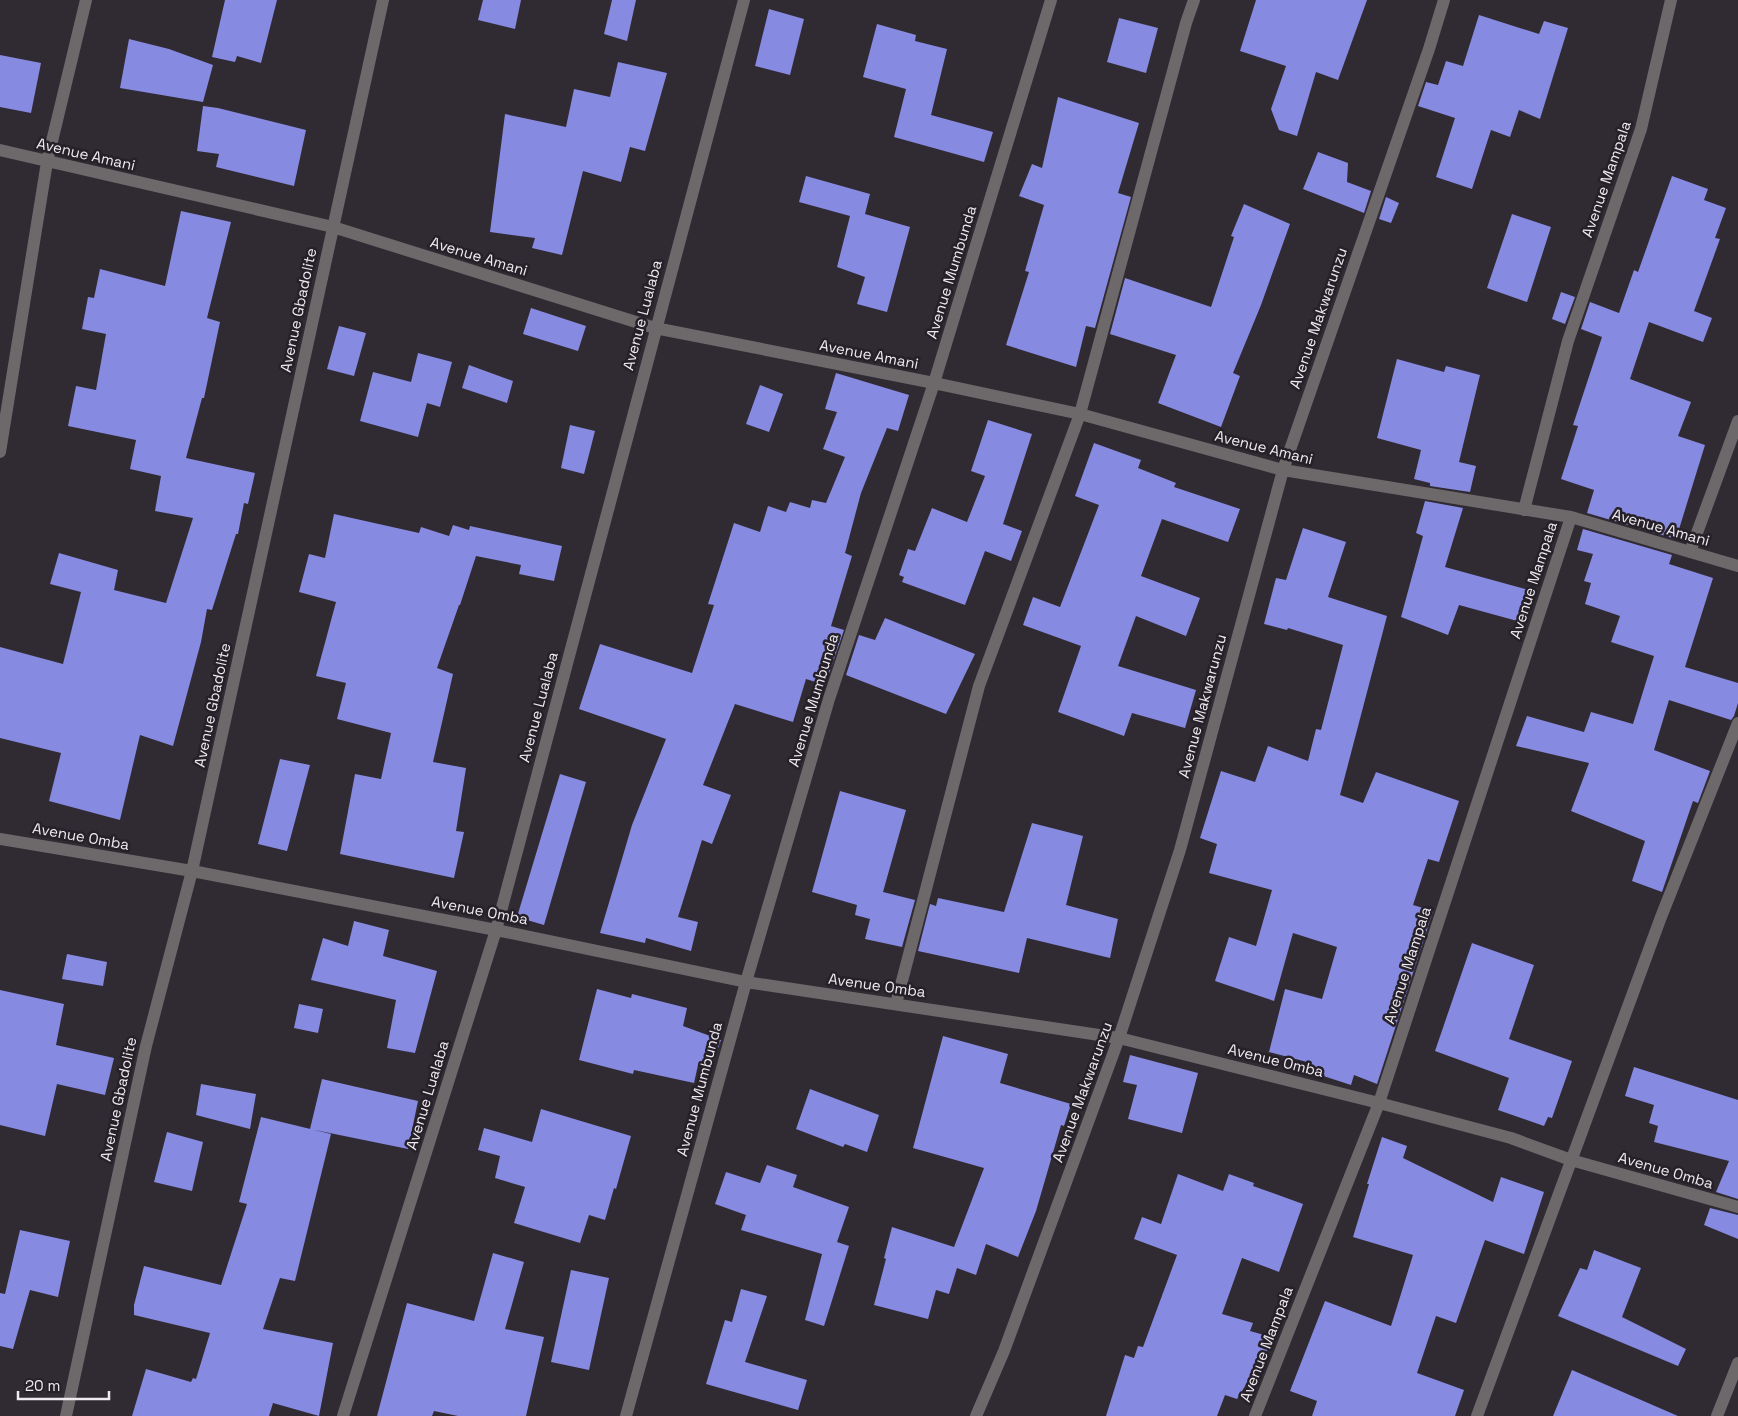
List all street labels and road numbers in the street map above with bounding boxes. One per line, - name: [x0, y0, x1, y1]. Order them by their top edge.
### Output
- street label: Avenue Mampala: [1577, 118, 1635, 240]
- street label: Avenue Amani: [35, 133, 137, 175]
- street label: Avenue Mumbunda: [922, 203, 980, 341]
- street label: Avenue Amani: [428, 232, 530, 280]
- street label: Avenue Makwarunzu: [1285, 245, 1351, 391]
- street label: Avenue Gbadolite: [276, 246, 320, 374]
- street label: Avenue Lualaba: [618, 257, 666, 372]
- street label: Avenue Amani: [818, 335, 920, 373]
- street label: Avenue Amani: [1213, 426, 1315, 468]
- street label: Avenue Amani: [1610, 504, 1712, 550]
- street label: Avenue Mampala: [1505, 519, 1561, 641]
- street label: Avenue Mumbunda: [784, 631, 842, 769]
- street label: Avenue Makwarunzu: [1174, 632, 1230, 780]
- street label: Avenue Gbadolite: [190, 641, 234, 769]
- street label: Avenue Lualaba: [514, 649, 562, 764]
- street label: Avenue Omba: [31, 818, 131, 854]
- street label: Avenue Omba: [430, 891, 530, 929]
- street label: Avenue Mampala: [1379, 904, 1435, 1026]
- street label: Avenue Omba: [827, 969, 927, 1001]
- street label: Avenue Mumbunda: [672, 1019, 726, 1158]
- street label: Avenue Makwarunzu: [1048, 1019, 1116, 1165]
- street label: Avenue Gbadolite: [96, 1035, 140, 1163]
- street label: Avenue Lualaba: [401, 1038, 453, 1152]
- street label: Avenue Omba: [1226, 1039, 1326, 1081]
- street label: Avenue Omba: [1616, 1147, 1716, 1193]
- street label: Avenue Mampala: [1235, 1283, 1297, 1404]

